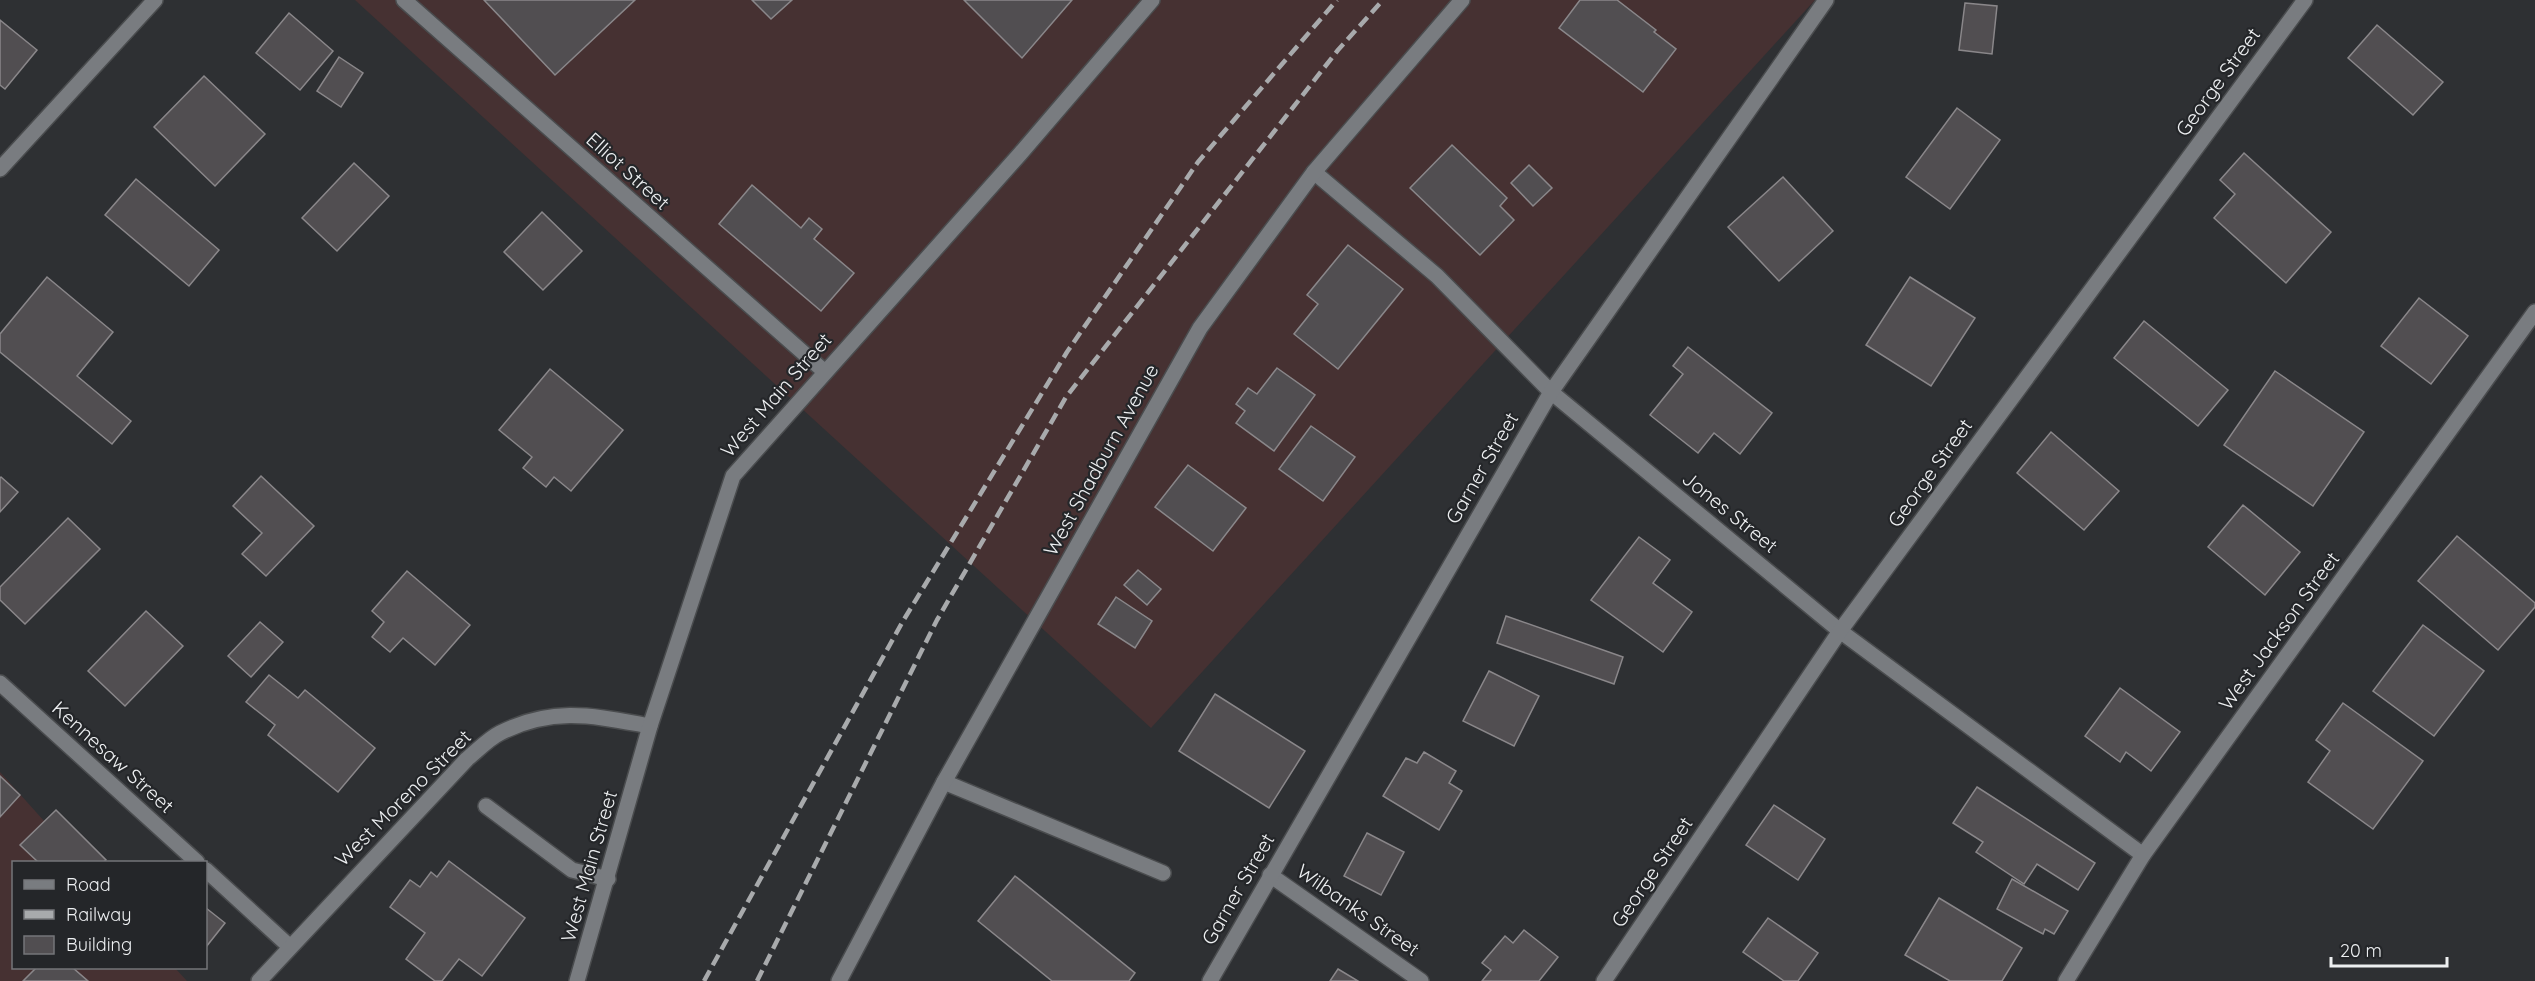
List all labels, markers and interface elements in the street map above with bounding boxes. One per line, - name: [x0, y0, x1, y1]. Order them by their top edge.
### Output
- street label: George Street: [2170, 22, 2266, 141]
- street label: Elliot Street: [581, 127, 675, 215]
- street label: West Main Street: [715, 327, 837, 462]
- street label: West Shadburn Avenue: [1037, 359, 1164, 560]
- street label: Garner Street: [1440, 407, 1524, 528]
- street label: George Street: [1882, 413, 1978, 532]
- street label: Jones Street: [1677, 465, 1783, 558]
- street label: West Jackson Street: [2213, 546, 2345, 715]
- street label: Kennesaw Street: [47, 695, 180, 818]
- street label: West Moreno Street: [329, 724, 476, 871]
- street label: West Main Street: [555, 787, 622, 945]
- street label: George Street: [1605, 811, 1698, 932]
- street label: Garner Street: [1196, 828, 1280, 949]
- street label: Wilbanks Street: [1292, 858, 1425, 961]
- legend: [12, 861, 207, 969]
- text: Road: [66, 873, 111, 896]
- text: Railway: [66, 903, 132, 926]
- scale bar: [2331, 930, 2446, 968]
- text: Building: [66, 933, 132, 956]
- text: 20 m: [2340, 939, 2382, 962]

